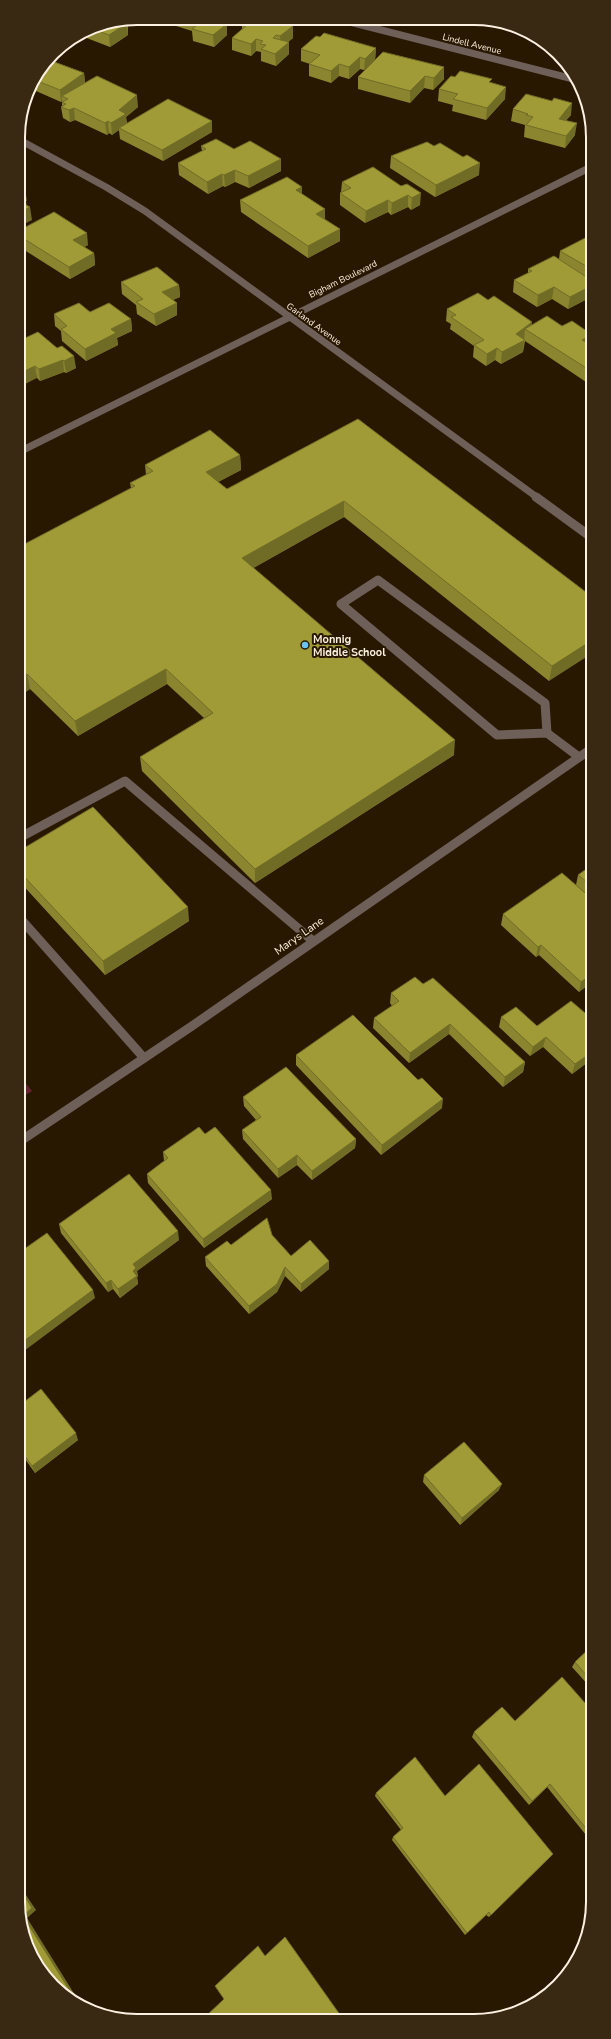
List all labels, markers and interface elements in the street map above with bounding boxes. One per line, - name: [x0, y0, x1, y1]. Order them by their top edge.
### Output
- street label: Lindell Avenue: [441, 31, 503, 57]
- street label: Bigham Boulevard: [307, 257, 379, 301]
- street label: Garland Avenue: [284, 300, 344, 348]
- place label: Monnig Middle School: [313, 632, 386, 660]
- marker: Monnig Middle School: [300, 640, 310, 650]
- street label: Marys Lane: [271, 913, 327, 959]

